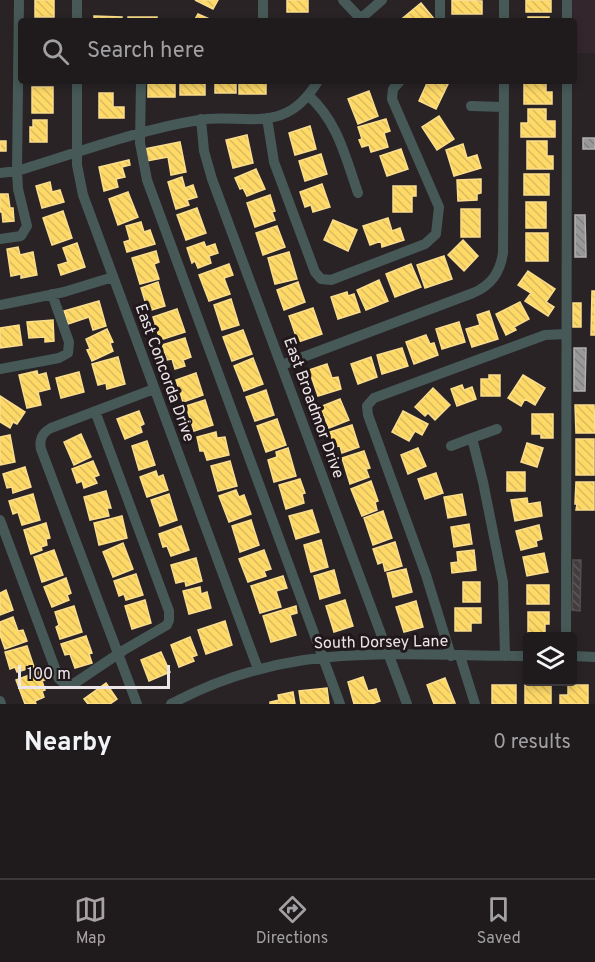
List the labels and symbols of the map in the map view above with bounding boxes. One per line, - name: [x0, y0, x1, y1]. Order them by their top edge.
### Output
- street label: East Concorda Drive: [130, 301, 198, 445]
- street label: East Broadmor Drive: [278, 335, 348, 481]
- street label: South Dorsey Lane: [313, 632, 449, 654]
- scale bar: [18, 662, 170, 690]

